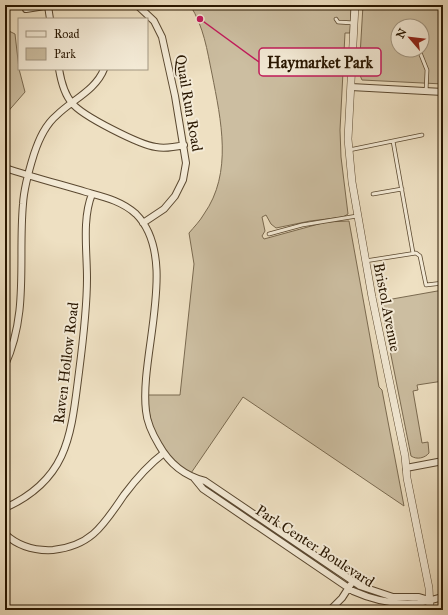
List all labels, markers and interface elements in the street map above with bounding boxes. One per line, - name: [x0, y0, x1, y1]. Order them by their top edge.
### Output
- legend: [18, 18, 148, 70]
- north arrow: [390, 18, 430, 58]
- text: N: [394, 26, 410, 41]
- text: Road: [54, 27, 80, 41]
- text: Park: [54, 47, 76, 61]
- callout: Haymarket Park: [259, 48, 381, 76]
- street label: Quail Run Road: [172, 53, 206, 153]
- text: Haymarket Park: [267, 53, 374, 73]
- street label: Bristol Avenue: [370, 261, 404, 353]
- street label: Raven Hollow Road: [50, 301, 82, 425]
- street label: Park Center Boulevard: [252, 501, 378, 591]

